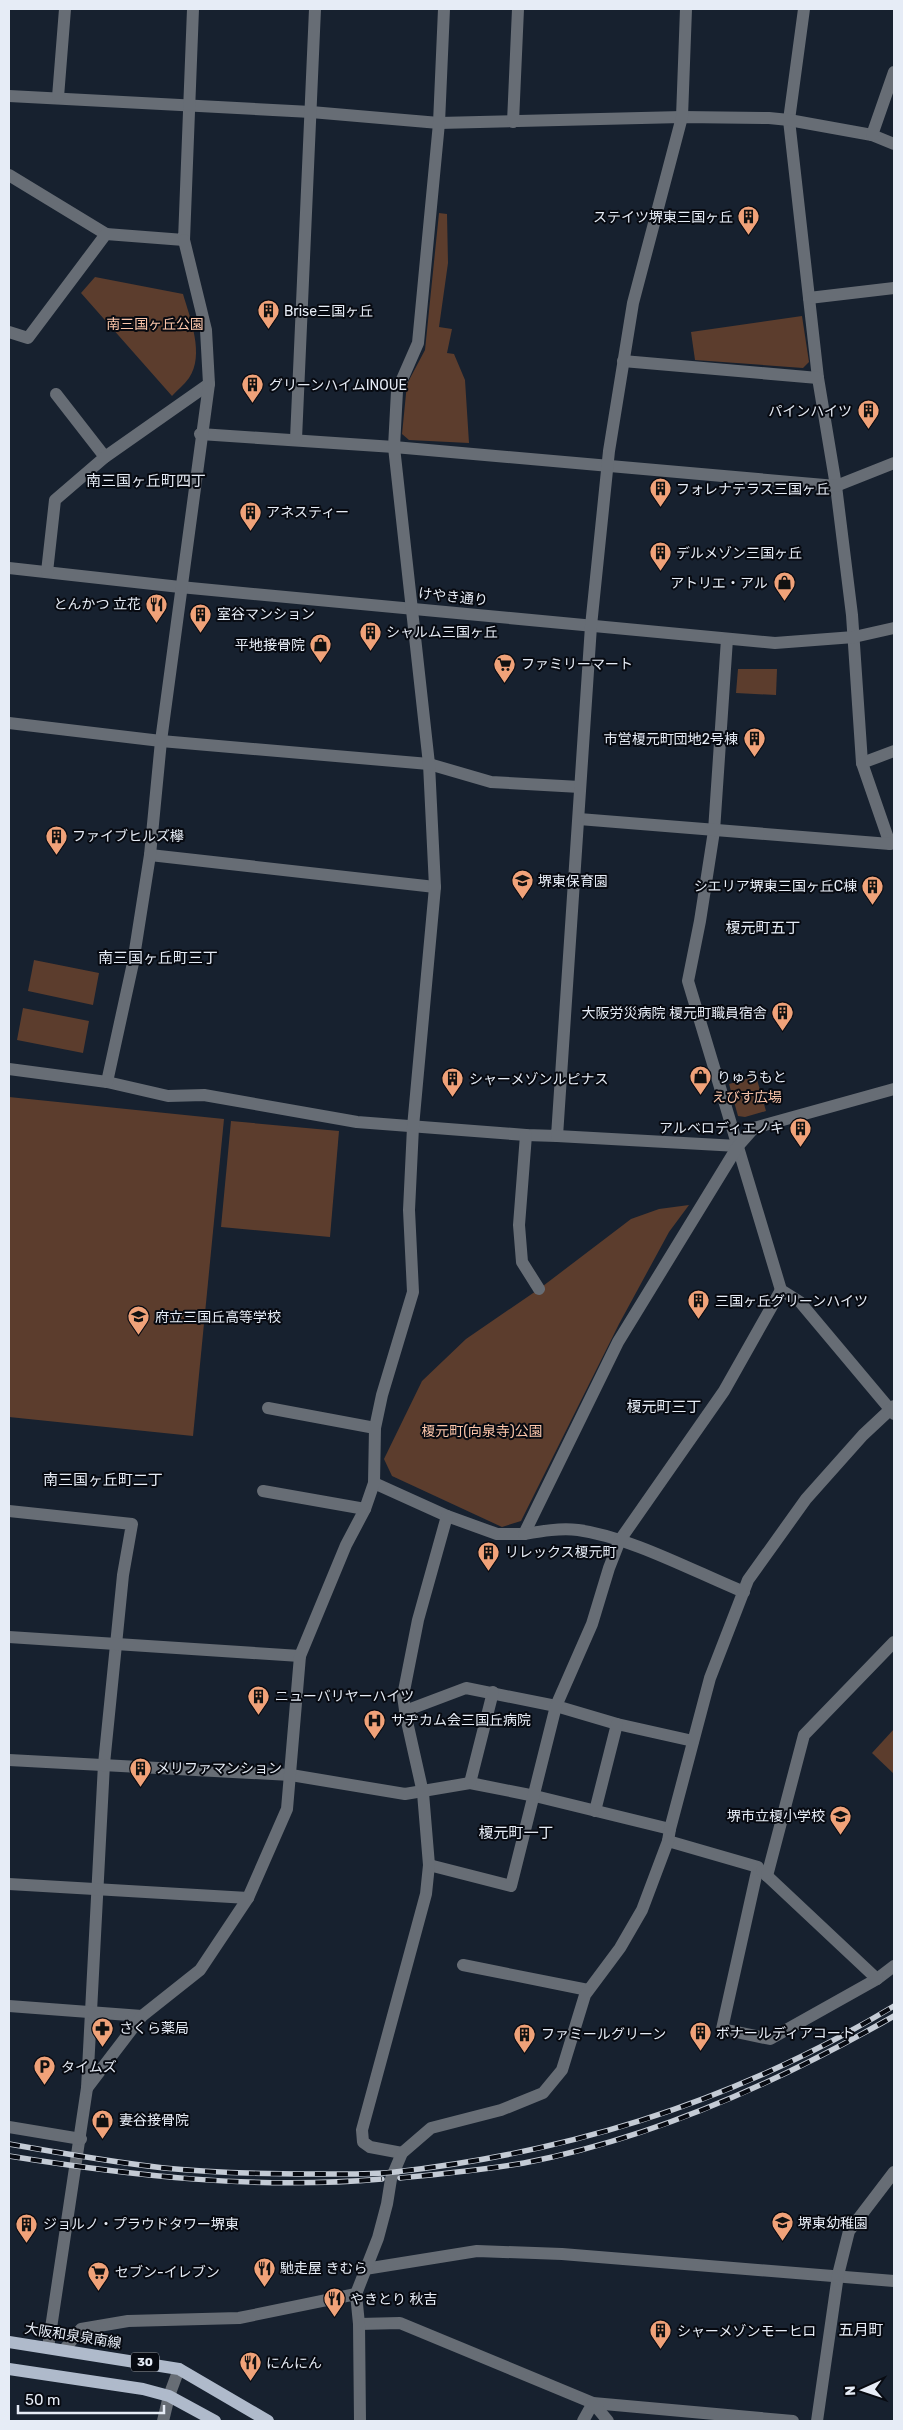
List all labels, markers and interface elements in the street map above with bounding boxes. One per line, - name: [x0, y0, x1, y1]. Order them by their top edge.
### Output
- building icon: ステイツ堺東三国ヶ丘: [737, 205, 761, 236]
- place label: ステイツ堺東三国ヶ丘: [593, 209, 733, 226]
- building icon: Brise三国ヶ丘: [256, 299, 280, 330]
- place label: Brise三国ヶ丘: [284, 303, 373, 320]
- park label: 南三国ヶ丘公園: [106, 316, 204, 333]
- building icon: グリーンハイムINOUE: [241, 373, 265, 404]
- place label: グリーンハイムINOUE: [269, 377, 407, 394]
- building icon: パインハイツ: [856, 399, 880, 430]
- place label: パインハイツ: [768, 403, 852, 420]
- district label: 南三国ヶ丘町四丁: [86, 472, 206, 490]
- building icon: フォレナテラス三国ヶ丘: [648, 477, 672, 508]
- place label: フォレナテラス三国ヶ丘: [676, 481, 830, 498]
- building icon: アネスティー: [238, 500, 262, 531]
- place label: アネスティー: [266, 504, 349, 521]
- building icon: デルメゾン三国ヶ丘: [648, 541, 672, 572]
- place label: デルメゾン三国ヶ丘: [676, 545, 802, 562]
- shop icon: アトリエ・アル: [772, 571, 796, 602]
- place label: アトリエ・アル: [670, 575, 768, 592]
- street label: けやき通り: [417, 585, 489, 609]
- restaurant icon: とんかつ 立花: [145, 592, 169, 623]
- place label: とんかつ 立花: [54, 596, 141, 613]
- building icon: 室谷マンション: [189, 602, 213, 633]
- place label: 室谷マンション: [217, 606, 315, 623]
- building icon: シャルム三国ヶ丘: [358, 620, 382, 651]
- place label: シャルム三国ヶ丘: [386, 624, 498, 641]
- shop icon: 平地接骨院: [309, 633, 333, 664]
- place label: 平地接骨院: [235, 637, 305, 654]
- supermarket icon: ファミリーマート: [493, 652, 517, 683]
- place label: ファミリーマート: [521, 656, 633, 673]
- building icon: 市営榎元町団地2号棟: [742, 727, 766, 758]
- place label: 市営榎元町団地2号棟: [604, 731, 738, 748]
- building icon: ファイブヒルズ欅: [44, 824, 68, 855]
- place label: ファイブヒルズ欅: [72, 828, 184, 845]
- school or university icon: 堺東保育園: [510, 869, 534, 900]
- place label: 堺東保育園: [538, 873, 608, 890]
- building icon: シエリア堺東三国ヶ丘C棟: [861, 874, 885, 905]
- place label: シエリア堺東三国ヶ丘C棟: [694, 878, 857, 895]
- district label: 榎元町五丁: [725, 919, 801, 937]
- district label: 南三国ヶ丘町三丁: [98, 949, 218, 967]
- building icon: 大阪労災病院 榎元町職員宿舎: [771, 1001, 795, 1032]
- place label: 大阪労災病院 榎元町職員宿舎: [582, 1005, 767, 1022]
- shop icon: りゅうもと: [689, 1065, 713, 1096]
- building icon: シャーメゾンルピナス: [441, 1067, 465, 1098]
- place label: りゅうもと: [717, 1069, 787, 1086]
- place label: シャーメゾンルピナス: [469, 1071, 608, 1088]
- park label: えびす広場: [712, 1089, 782, 1106]
- building icon: アルベロディエノキ: [788, 1116, 812, 1147]
- place label: アルベロディエノキ: [659, 1120, 784, 1137]
- building icon: 三国ヶ丘グリーンハイツ: [687, 1289, 711, 1320]
- place label: 三国ヶ丘グリーンハイツ: [715, 1293, 868, 1310]
- school or university icon: 府立三国丘高等学校: [127, 1305, 151, 1336]
- place label: 府立三国丘高等学校: [155, 1309, 281, 1326]
- district label: 榎元町三丁: [626, 1398, 702, 1416]
- park label: 榎元町(向泉寺)公園: [421, 1423, 543, 1440]
- district label: 南三国ヶ丘町二丁: [43, 1471, 163, 1489]
- building icon: リレックス榎元町: [477, 1540, 501, 1571]
- place label: リレックス榎元町: [505, 1544, 617, 1561]
- building icon: ニューバリヤーハイツ: [247, 1684, 271, 1715]
- place label: ニューバリヤーハイツ: [275, 1688, 414, 1705]
- hospital icon: サヂカム会三国丘病院: [363, 1708, 387, 1739]
- place label: サヂカム会三国丘病院: [391, 1712, 531, 1729]
- building icon: メリファマンション: [128, 1756, 152, 1787]
- place label: メリファマンション: [156, 1760, 282, 1777]
- school or university icon: 堺市立榎小学校: [829, 1804, 853, 1835]
- place label: 堺市立榎小学校: [727, 1808, 825, 1825]
- district label: 榎元町一丁: [478, 1824, 554, 1842]
- pharmacy icon: さくら薬局: [91, 2016, 115, 2047]
- place label: さくら薬局: [119, 2020, 189, 2037]
- building icon: ボナールディアコート: [688, 2021, 712, 2052]
- building icon: ファミールグリーン: [513, 2022, 537, 2053]
- place label: ボナールディアコート: [716, 2025, 855, 2042]
- place label: ファミールグリーン: [541, 2026, 666, 2043]
- parking icon: タイムズ: [33, 2055, 57, 2086]
- place label: タイムズ: [61, 2059, 117, 2076]
- shop icon: 妻谷接骨院: [91, 2108, 115, 2139]
- place label: 妻谷接骨院: [119, 2112, 189, 2129]
- school or university icon: 堺東幼稚園: [770, 2211, 794, 2242]
- building icon: ジョルノ・プラウドタワー堺東: [15, 2212, 39, 2243]
- place label: 堺東幼稚園: [798, 2215, 868, 2232]
- place label: ジョルノ・プラウドタワー堺東: [43, 2216, 239, 2233]
- restaurant icon: 馳走屋 きむら: [252, 2256, 276, 2287]
- supermarket icon: セブン-イレブン: [87, 2260, 111, 2291]
- place label: 馳走屋 きむら: [280, 2260, 367, 2277]
- place label: セブン-イレブン: [115, 2264, 220, 2281]
- restaurant icon: やきとり 秋吉: [322, 2287, 346, 2318]
- place label: やきとり 秋吉: [350, 2291, 437, 2308]
- building icon: シャーメゾンモーヒロ: [649, 2319, 673, 2350]
- street label: 大阪和泉泉南線: [23, 2320, 123, 2352]
- district label: 五月町: [838, 2321, 884, 2339]
- place label: シャーメゾンモーヒロ: [677, 2323, 816, 2340]
- restaurant icon: にんにん: [238, 2351, 262, 2382]
- road number: 30: [131, 2352, 159, 2372]
- place label: にんにん: [266, 2355, 322, 2372]
- north arrow: [838, 2365, 888, 2415]
- scale bar: [18, 2382, 164, 2414]
- text: N: [842, 2385, 859, 2396]
- text: 50 m: [25, 2391, 60, 2409]

